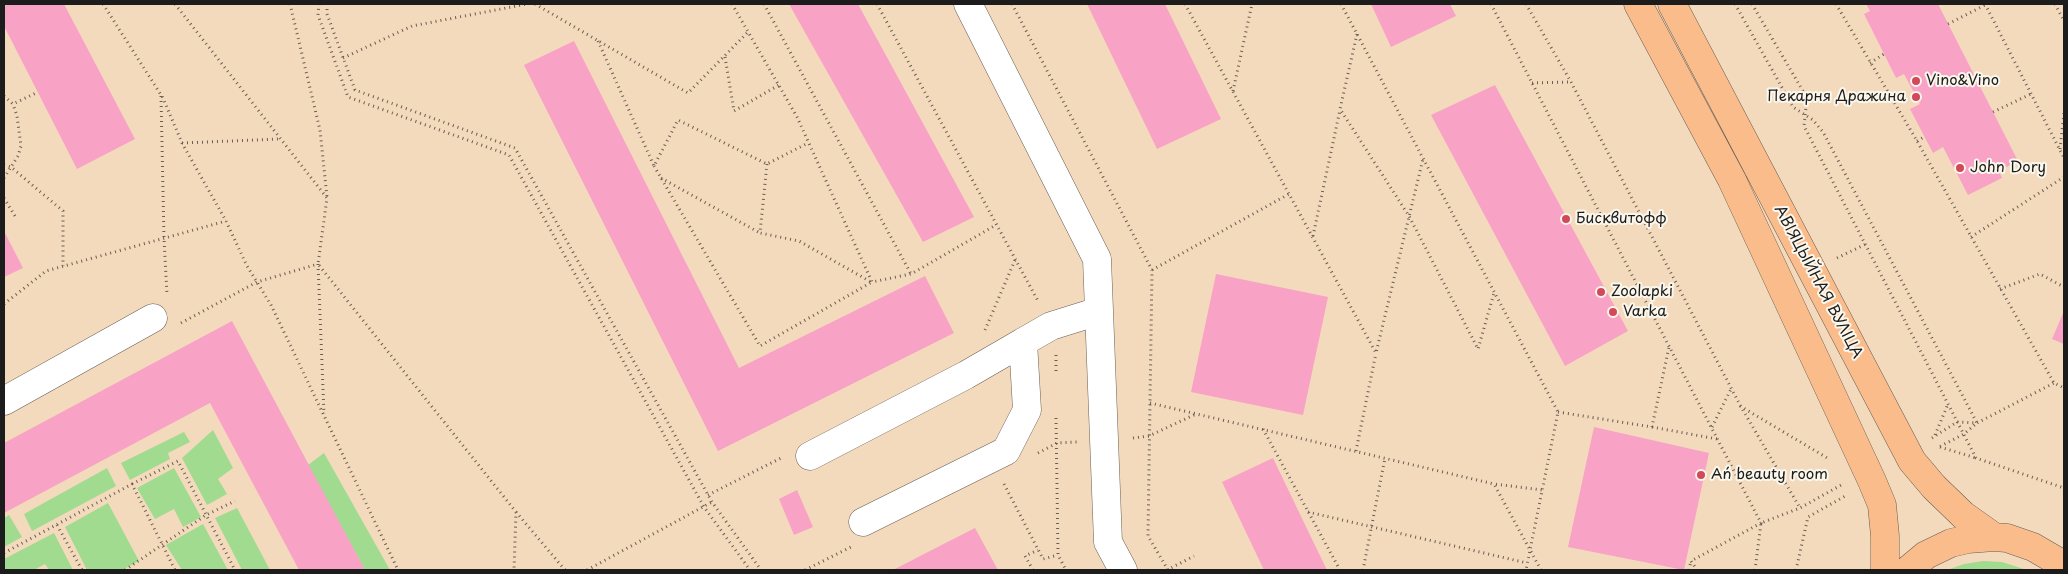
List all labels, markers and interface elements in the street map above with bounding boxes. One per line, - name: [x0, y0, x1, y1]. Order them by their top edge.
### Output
- place label: Vino&Vino: [1926, 72, 1999, 90]
- marker: Vino&Vino: [1910, 75, 1922, 87]
- place label: Пекарня Дражина: [1767, 88, 1906, 106]
- marker: Пекарня Дражина: [1910, 91, 1922, 103]
- place label: John Dory: [1970, 159, 2046, 177]
- marker: John Dory: [1954, 162, 1966, 174]
- street label: АВІЯЦЫЙНАЯ ВУЛІЦА: [1770, 202, 1866, 362]
- place label: Бисквитофф: [1576, 210, 1667, 228]
- marker: Бисквитофф: [1560, 213, 1572, 225]
- place label: Zoolapki: [1611, 283, 1673, 301]
- marker: Zoolapki: [1595, 286, 1607, 298]
- place label: Varka: [1623, 303, 1667, 321]
- marker: Varka: [1607, 306, 1619, 318]
- place label: Ań beauty room: [1711, 466, 1828, 484]
- marker: Ań beauty room: [1695, 469, 1707, 481]

